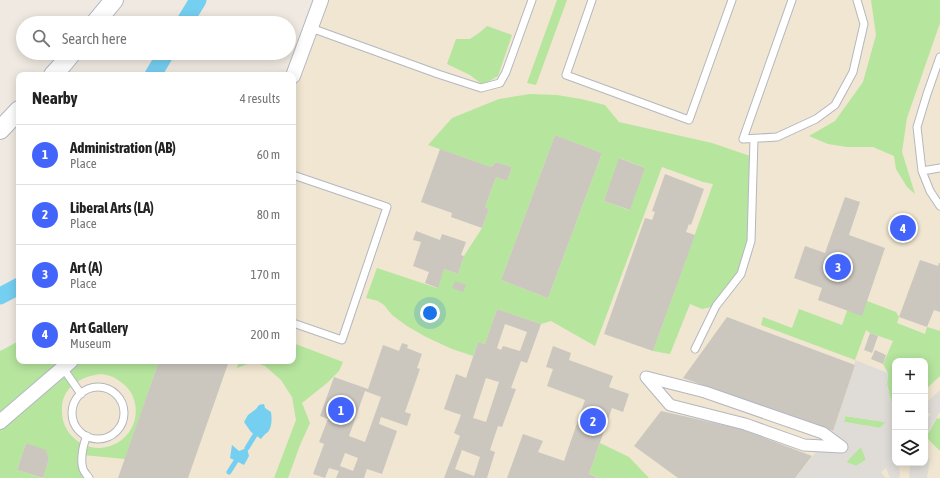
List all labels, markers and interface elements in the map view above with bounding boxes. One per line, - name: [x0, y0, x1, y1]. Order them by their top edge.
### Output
- search box: [16, 16, 296, 60]
- icon: search: [30, 27, 52, 49]
- text: Search here: [62, 30, 127, 47]
- text: Nearby: [32, 88, 78, 108]
- text: 4 results: [240, 91, 280, 106]
- text: Administration (AB): [70, 139, 176, 156]
- text: 1: [42, 147, 48, 162]
- text: 60 m: [257, 147, 280, 162]
- text: Place: [70, 156, 97, 171]
- text: Liberal Arts (LA): [70, 199, 154, 216]
- text: 2: [42, 207, 48, 222]
- text: 80 m: [257, 207, 280, 222]
- pin: 4: [890, 213, 916, 243]
- text: Place: [70, 216, 97, 231]
- pin: 3: [825, 252, 851, 282]
- text: Art (A): [70, 259, 103, 276]
- text: 3: [42, 267, 48, 282]
- text: 170 m: [251, 267, 280, 282]
- text: Place: [70, 276, 97, 291]
- your location: [420, 303, 440, 323]
- text: Art Gallery: [70, 319, 128, 336]
- text: 4: [42, 327, 48, 342]
- text: 200 m: [251, 327, 280, 342]
- text: Museum: [70, 336, 111, 351]
- map controls: [892, 358, 928, 466]
- button: +: [892, 358, 928, 394]
- button: −: [892, 394, 928, 430]
- pin: 1: [328, 395, 354, 425]
- pin: 2: [580, 406, 606, 436]
- button: layers: [892, 430, 928, 466]

